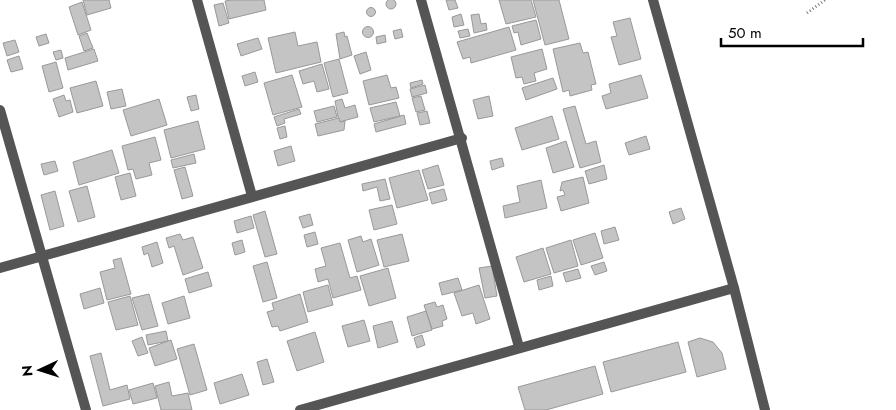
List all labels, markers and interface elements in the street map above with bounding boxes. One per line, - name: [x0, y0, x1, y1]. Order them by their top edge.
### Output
- scale bar: [721, 15, 864, 47]
- text: 50 m: [728, 22, 762, 44]
- north arrow: [15, 345, 65, 395]
- text: N: [17, 365, 37, 377]

